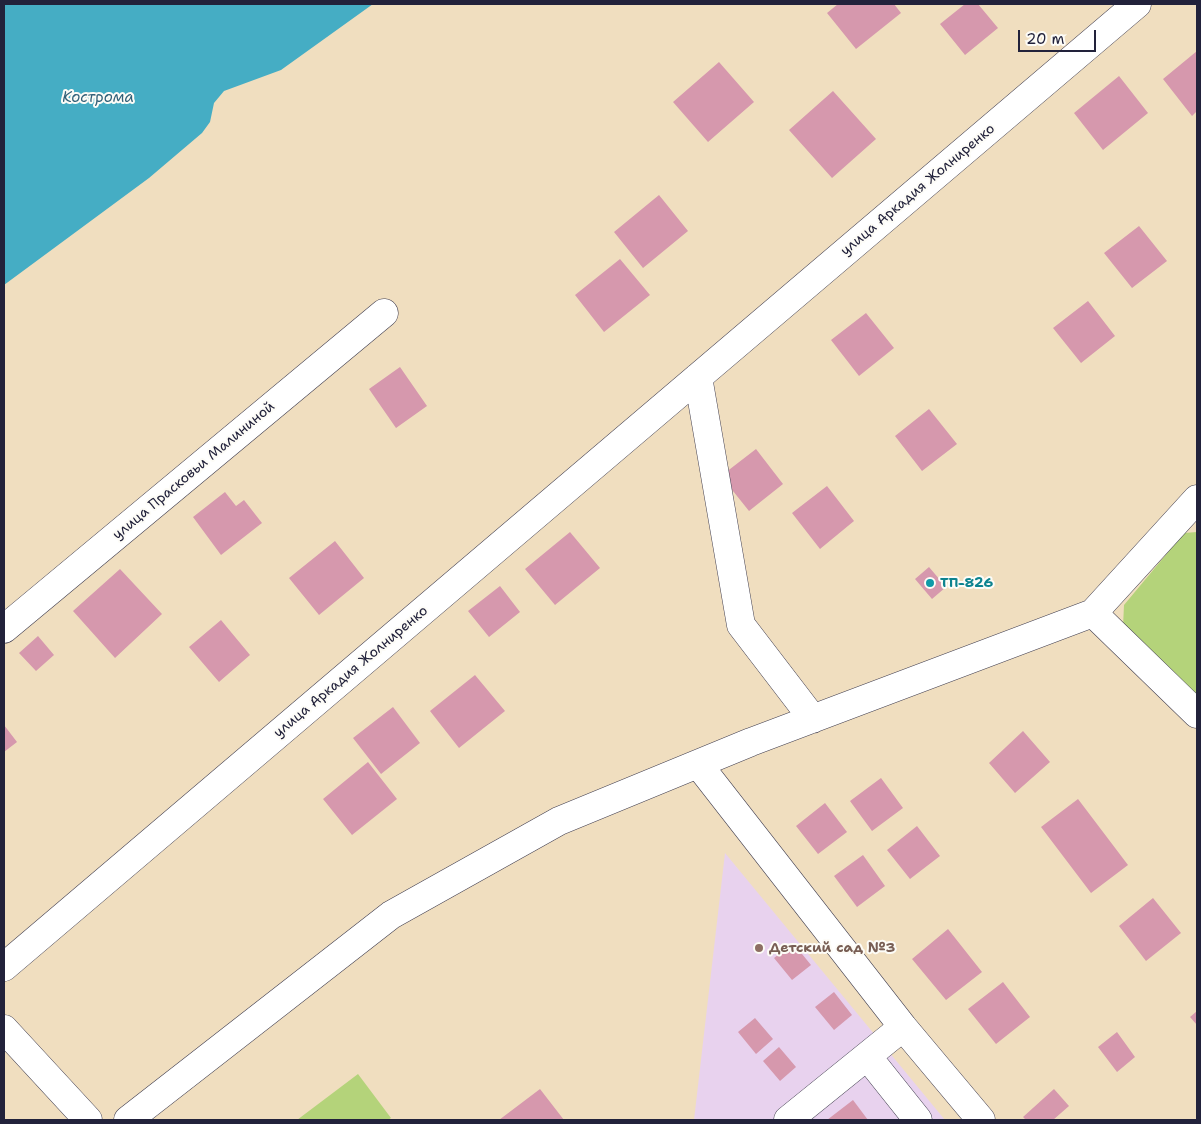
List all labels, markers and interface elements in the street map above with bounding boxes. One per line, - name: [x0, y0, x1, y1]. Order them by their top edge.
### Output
- scale bar: [1021, 20, 1098, 52]
- text: 20 m: [1026, 29, 1065, 49]
- water label: Кострома: [62, 89, 134, 107]
- street label: улица Аркадия Жолниренко: [837, 120, 999, 260]
- street label: улица Прасковьи Малининой: [110, 398, 278, 544]
- place label: ТП-826: [940, 575, 993, 591]
- marker: ТП-826: [924, 577, 936, 589]
- street label: улица Аркадия Жолниренко: [270, 602, 432, 742]
- place label: Детский сад №3: [769, 940, 895, 956]
- marker: Детский сад №3: [753, 942, 765, 954]

